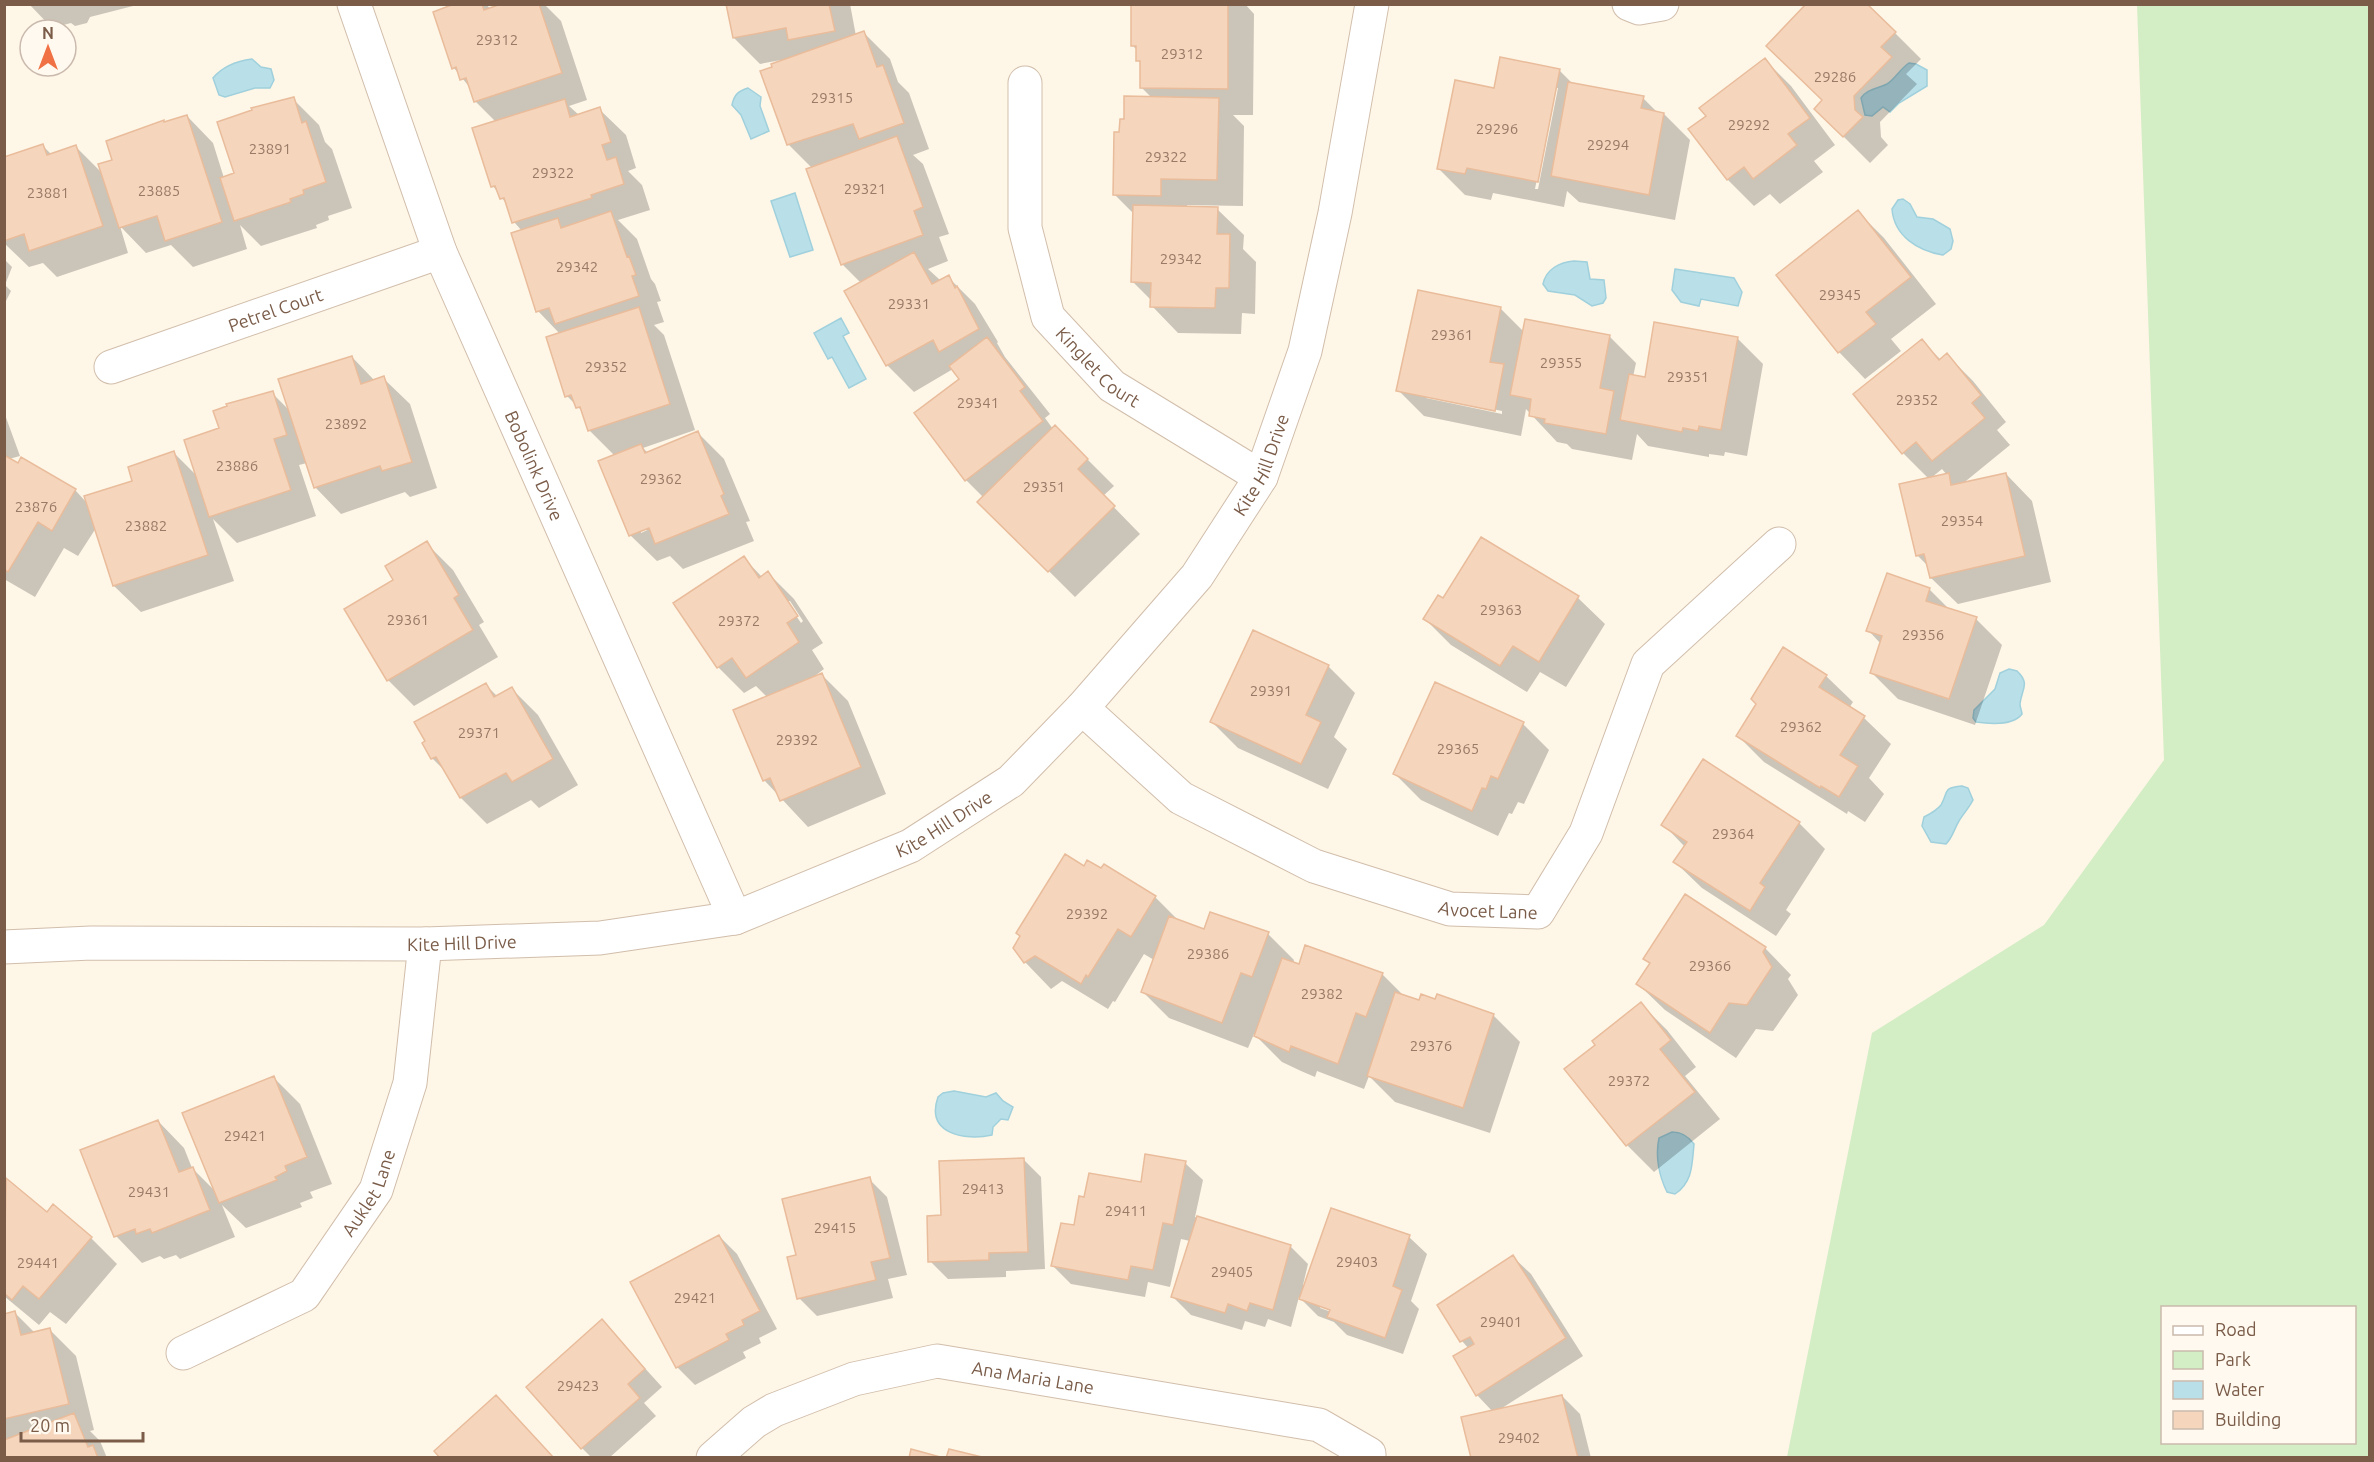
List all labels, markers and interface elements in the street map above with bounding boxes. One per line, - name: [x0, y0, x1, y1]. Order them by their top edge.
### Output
- north arrow: [18, 18, 78, 78]
- text: N: [42, 24, 54, 42]
- house number: 29312: [476, 31, 518, 48]
- house number: 29312: [1161, 45, 1203, 62]
- house number: 29286: [1814, 68, 1856, 85]
- house number: 29315: [811, 89, 853, 106]
- house number: 29292: [1728, 116, 1770, 133]
- house number: 29296: [1476, 120, 1518, 137]
- house number: 29294: [1587, 136, 1629, 153]
- house number: 23891: [249, 140, 291, 157]
- house number: 29322: [1145, 148, 1187, 165]
- house number: 29322: [532, 164, 574, 181]
- house number: 29321: [844, 180, 886, 197]
- house number: 23885: [138, 182, 180, 199]
- house number: 23881: [27, 184, 69, 201]
- house number: 29342: [1160, 250, 1202, 267]
- house number: 29342: [556, 258, 598, 275]
- street label: Petrel Court: [225, 284, 325, 335]
- house number: 29345: [1819, 286, 1861, 303]
- house number: 29331: [888, 295, 930, 312]
- street label: Kinglet Court: [1052, 323, 1144, 411]
- house number: 29361: [1431, 326, 1473, 343]
- house number: 29355: [1540, 354, 1582, 371]
- house number: 29352: [585, 358, 627, 375]
- house number: 29351: [1667, 368, 1709, 385]
- house number: 29352: [1896, 391, 1938, 408]
- house number: 29341: [957, 394, 999, 411]
- street label: Bobolink Drive: [501, 407, 568, 524]
- street label: Kite Hill Drive: [1229, 411, 1292, 519]
- house number: 23892: [325, 415, 367, 432]
- house number: 23886: [216, 457, 258, 474]
- house number: 29362: [640, 470, 682, 487]
- house number: 29351: [1023, 478, 1065, 495]
- house number: 23876: [15, 498, 57, 515]
- house number: 29354: [1941, 512, 1983, 529]
- house number: 23882: [125, 517, 167, 534]
- house number: 29363: [1480, 601, 1522, 618]
- house number: 29361: [387, 611, 429, 628]
- house number: 29372: [718, 612, 760, 629]
- house number: 29356: [1902, 626, 1944, 643]
- house number: 29391: [1250, 682, 1292, 699]
- house number: 29362: [1780, 718, 1822, 735]
- house number: 29371: [458, 724, 500, 741]
- house number: 29392: [776, 731, 818, 748]
- house number: 29365: [1437, 740, 1479, 757]
- street label: Kite Hill Drive: [892, 786, 995, 861]
- house number: 29364: [1712, 825, 1754, 842]
- street label: Avocet Lane: [1436, 896, 1538, 922]
- house number: 29392: [1066, 905, 1108, 922]
- street label: Kite Hill Drive: [407, 931, 517, 954]
- house number: 29386: [1187, 945, 1229, 962]
- house number: 29366: [1689, 957, 1731, 974]
- house number: 29382: [1301, 985, 1343, 1002]
- house number: 29376: [1410, 1037, 1452, 1054]
- house number: 29372: [1608, 1072, 1650, 1089]
- house number: 29421: [224, 1127, 266, 1144]
- street label: Auklet Lane: [338, 1147, 398, 1240]
- house number: 29413: [962, 1180, 1004, 1197]
- house number: 29431: [128, 1183, 170, 1200]
- house number: 29411: [1105, 1202, 1147, 1219]
- house number: 29415: [814, 1219, 856, 1236]
- house number: 29403: [1336, 1253, 1378, 1270]
- house number: 29441: [17, 1254, 59, 1271]
- house number: 29405: [1211, 1263, 1253, 1280]
- house number: 29421: [674, 1289, 716, 1306]
- legend: [2161, 1306, 2356, 1444]
- house number: 29401: [1480, 1313, 1522, 1330]
- text: Road: [2215, 1319, 2257, 1339]
- text: Park: [2215, 1349, 2251, 1369]
- street label: Ana Maria Lane: [970, 1357, 1096, 1397]
- house number: 29423: [557, 1377, 599, 1394]
- text: Water: [2215, 1379, 2265, 1399]
- scale bar: [21, 1405, 142, 1443]
- text: Building: [2215, 1409, 2281, 1429]
- text: 20 m: [30, 1415, 70, 1435]
- house number: 29402: [1498, 1429, 1540, 1446]

